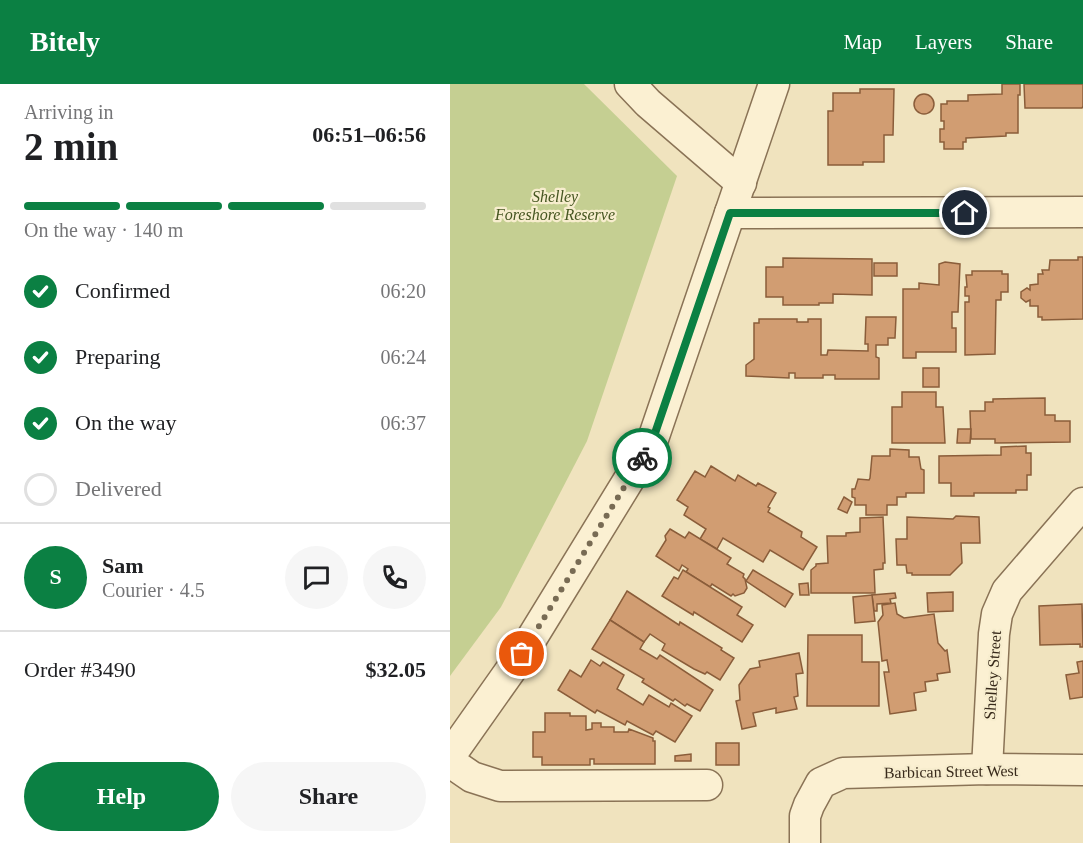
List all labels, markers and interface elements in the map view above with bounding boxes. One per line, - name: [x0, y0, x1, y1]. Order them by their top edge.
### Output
- text: Bitely: [30, 26, 100, 57]
- text: Map: [844, 30, 882, 54]
- text: Layers: [915, 30, 972, 54]
- text: Share: [1005, 30, 1053, 54]
- text: Arriving in: [24, 101, 113, 123]
- text: 06:51–06:56: [312, 122, 426, 147]
- text: 2 min: [24, 125, 118, 168]
- pin: [939, 187, 990, 238]
- park label: Shelley Foreshore Reserve: [494, 188, 615, 223]
- icon: home: [948, 196, 981, 229]
- text: On the way · 140 m: [24, 219, 183, 241]
- icon: check: [24, 275, 57, 308]
- text: Confirmed: [75, 278, 170, 303]
- text: 06:20: [380, 280, 426, 302]
- icon: check: [24, 341, 57, 374]
- text: Preparing: [75, 344, 161, 369]
- text: 06:24: [380, 346, 426, 368]
- icon: check: [24, 407, 57, 440]
- text: On the way: [75, 410, 176, 435]
- text: 06:37: [380, 412, 426, 434]
- courier: [612, 428, 672, 488]
- icon: bike: [626, 442, 659, 475]
- text: Delivered: [75, 476, 162, 501]
- button: chat: [285, 546, 348, 609]
- button: phone: [363, 546, 426, 609]
- text: Sam: [102, 553, 144, 578]
- text: S: [49, 564, 62, 589]
- text: Courier · 4.5: [102, 579, 205, 601]
- pin: [496, 628, 547, 679]
- street label: Shelley Street: [981, 629, 1005, 720]
- icon: bag: [505, 637, 538, 670]
- text: Order #3490: [24, 657, 136, 682]
- text: $32.05: [366, 657, 426, 682]
- button: Help: [24, 762, 219, 831]
- button: Share: [231, 762, 426, 831]
- street label: Barbican Street West: [884, 762, 1019, 781]

